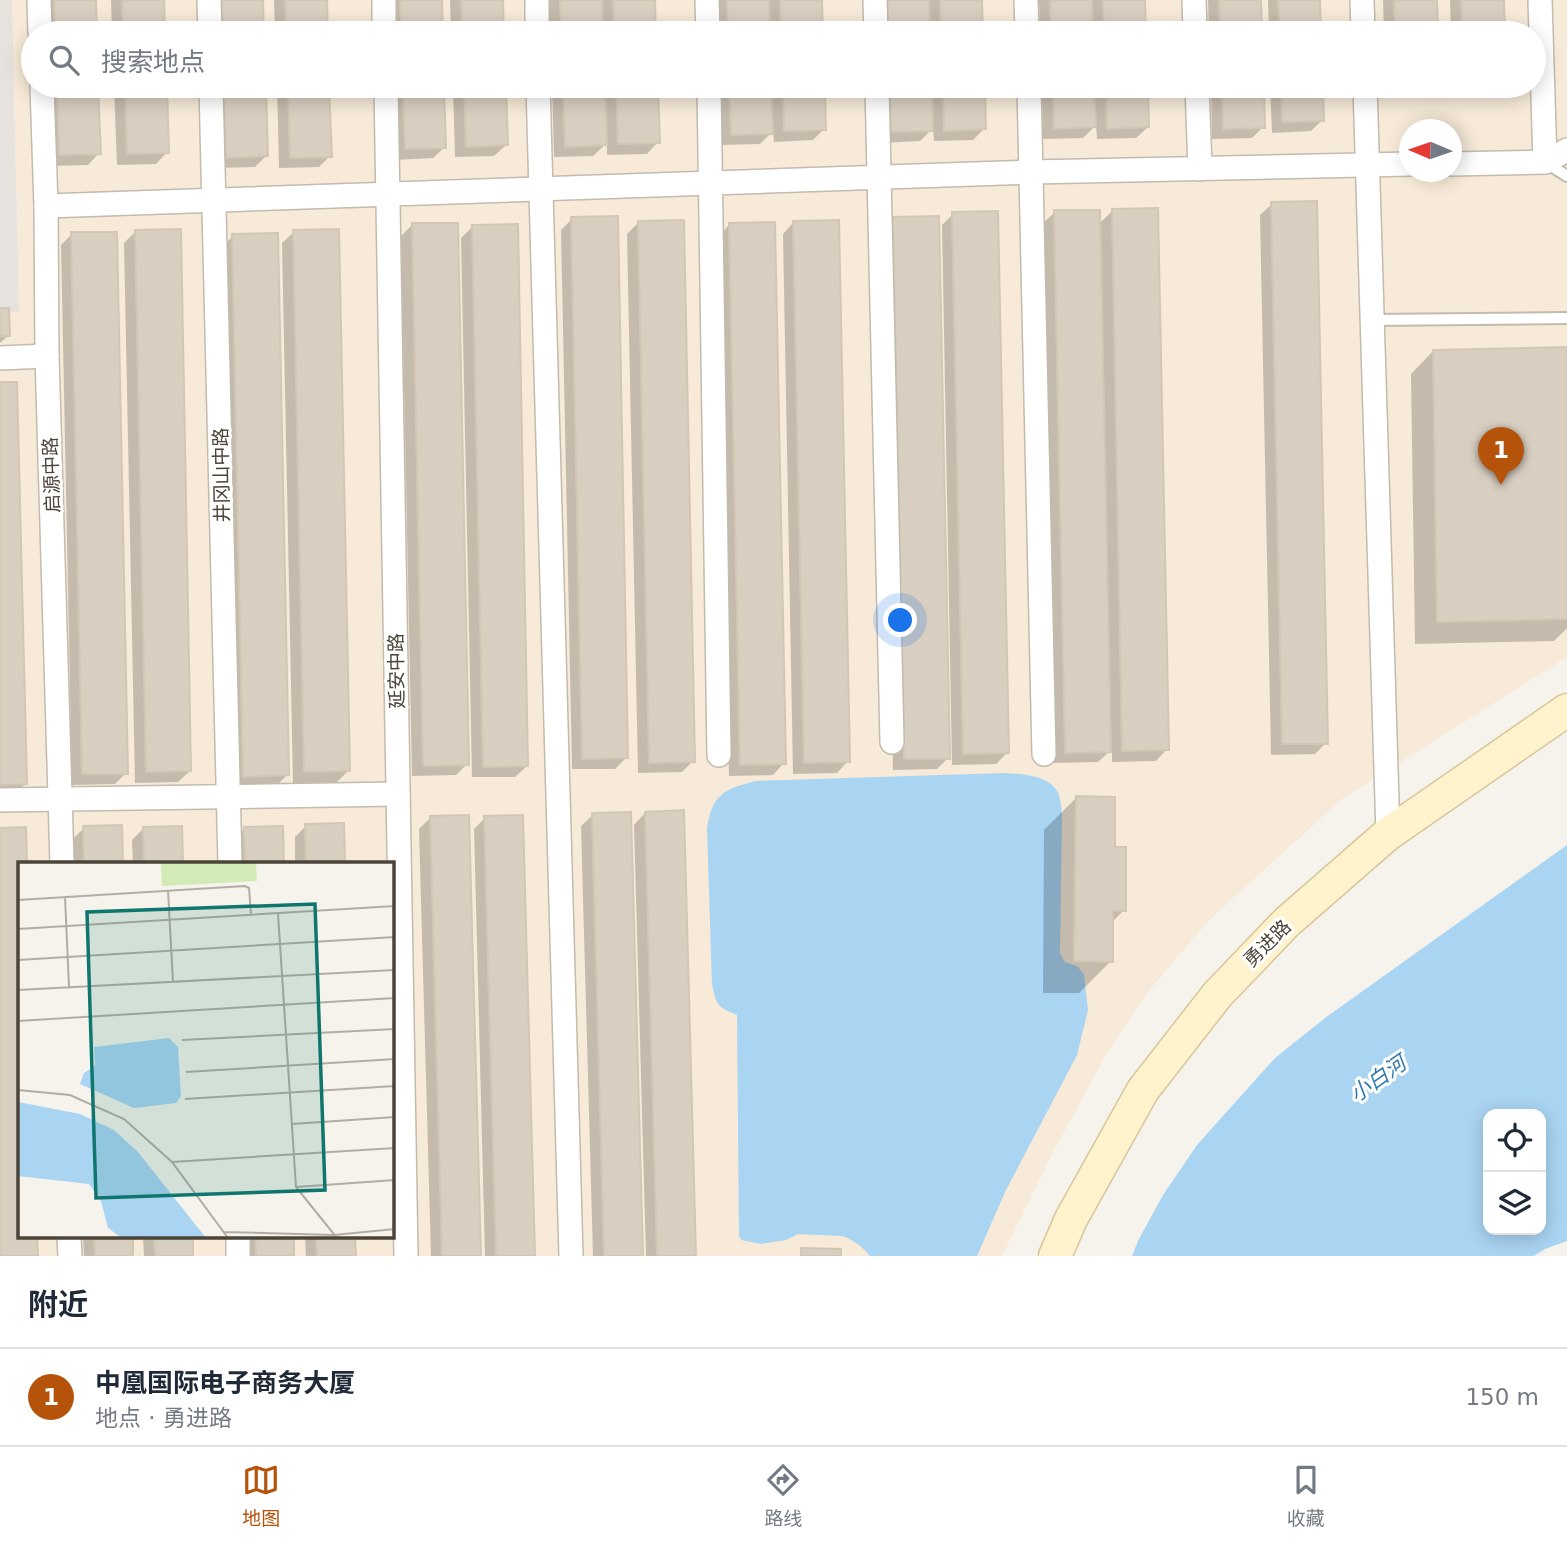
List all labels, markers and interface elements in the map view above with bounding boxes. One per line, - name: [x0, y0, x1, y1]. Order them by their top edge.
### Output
- search box: [21, 21, 1546, 98]
- icon: search: [45, 41, 83, 79]
- text: 搜索地点: [101, 47, 205, 77]
- north arrow: [1399, 119, 1462, 182]
- street label: 井冈山中路: [209, 427, 233, 523]
- pin: 1: [1478, 427, 1524, 485]
- street label: 启源中路: [39, 437, 63, 513]
- your location: [883, 603, 917, 637]
- street label: 延安中路: [384, 633, 408, 709]
- inset map: [18, 862, 394, 1238]
- street label: 勇进路: [1239, 915, 1295, 971]
- water label: 小白河: [1345, 1049, 1414, 1107]
- map controls: [1483, 1109, 1546, 1235]
- button: locate: [1483, 1109, 1546, 1172]
- button: layers: [1483, 1172, 1546, 1235]
- text: 附近: [28, 1287, 88, 1322]
- text: 中凰国际电子商务大厦: [95, 1368, 355, 1398]
- text: 1: [43, 1384, 59, 1410]
- text: 150 m: [1465, 1384, 1539, 1410]
- text: 地点 · 勇进路: [95, 1405, 232, 1431]
- tab: 地图: [242, 1461, 280, 1530]
- tab: 路线: [764, 1461, 803, 1530]
- tab: 收藏: [1287, 1461, 1325, 1530]

